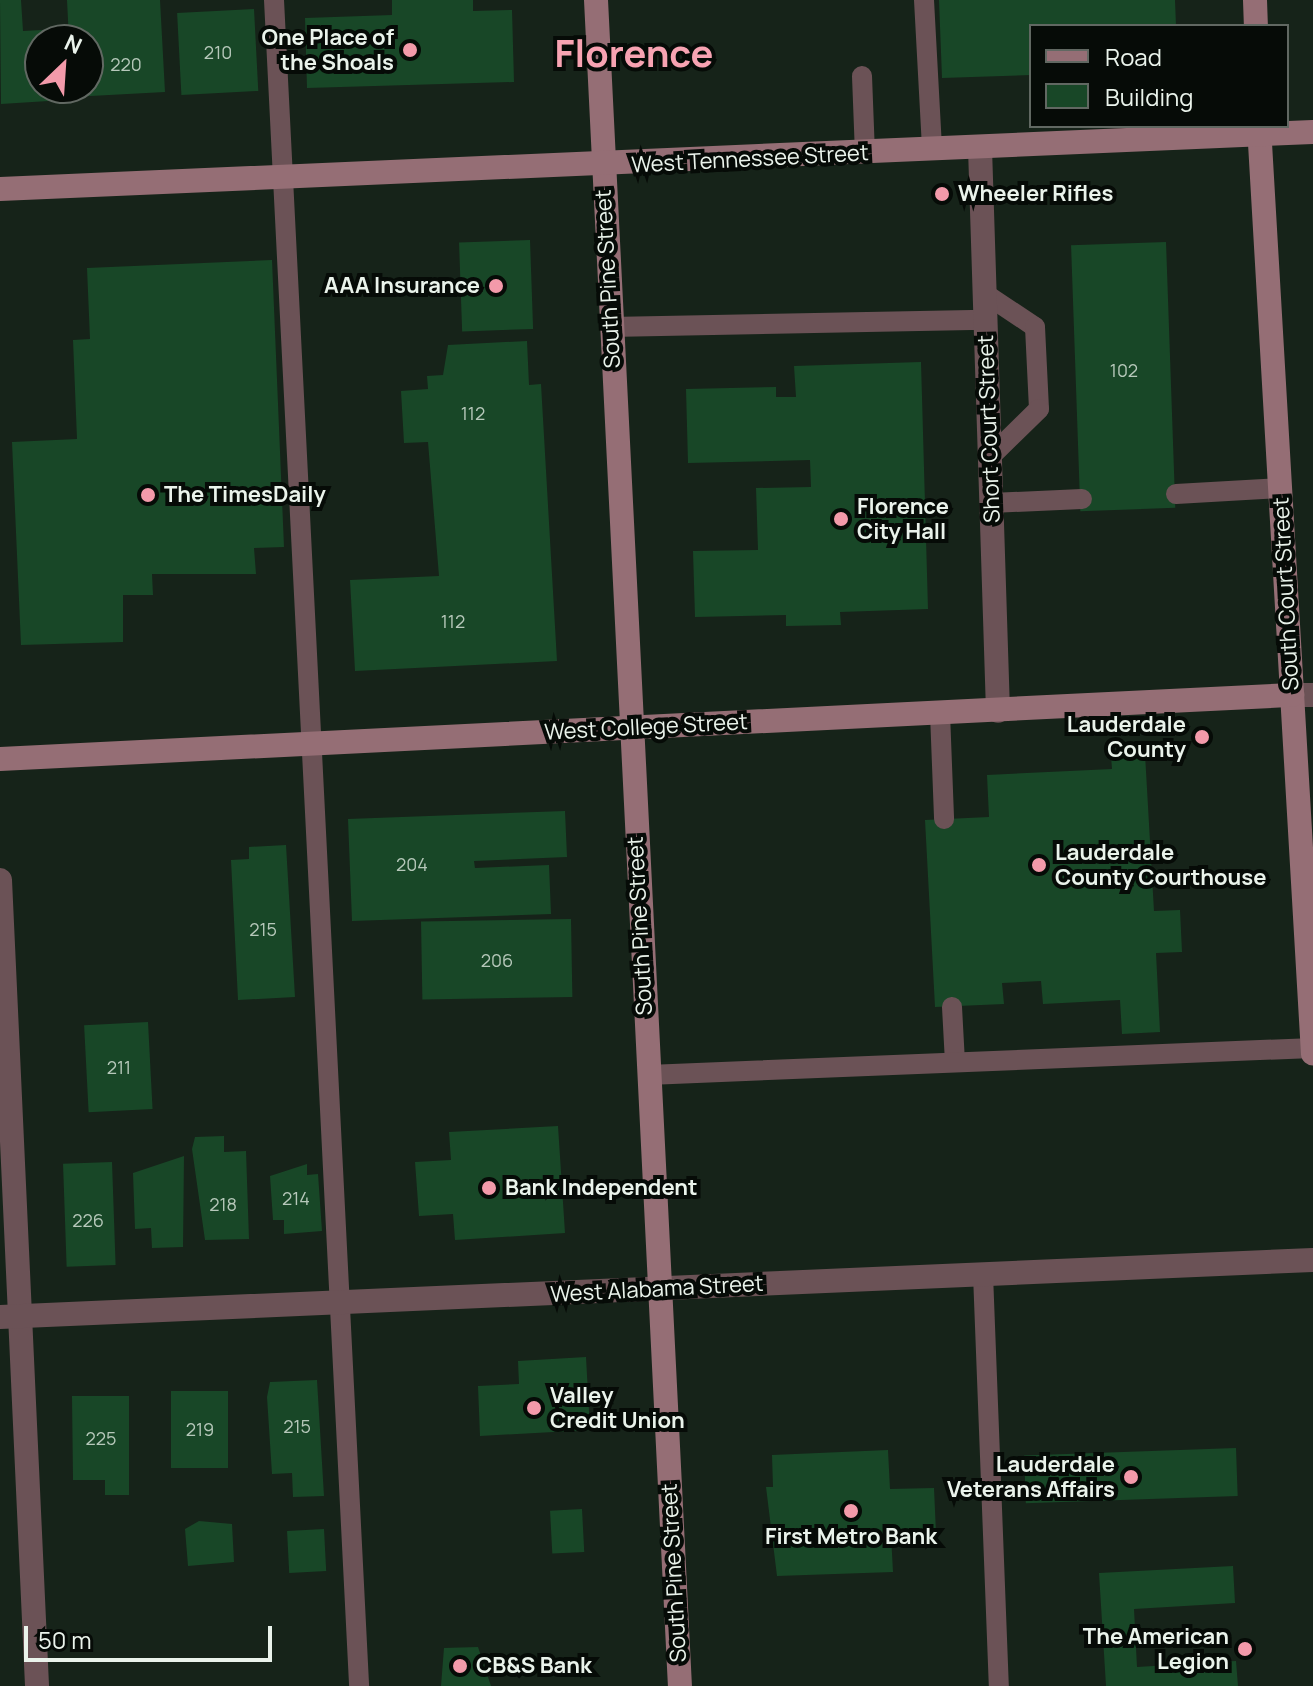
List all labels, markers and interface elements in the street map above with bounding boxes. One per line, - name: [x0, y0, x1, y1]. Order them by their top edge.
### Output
- north arrow: [24, 24, 104, 104]
- place label: One Place of the Shoals: [262, 24, 394, 76]
- legend: [1029, 24, 1289, 128]
- text: N: [60, 27, 87, 61]
- district label: Florence: [555, 30, 713, 76]
- text: Road: [1105, 40, 1162, 73]
- house number: 210: [204, 41, 232, 63]
- marker: One Place of the Shoals: [401, 41, 419, 59]
- house number: 220: [110, 53, 142, 75]
- text: Building: [1105, 80, 1193, 113]
- street label: West Tennessee Street: [631, 140, 869, 178]
- place label: Wheeler Rifles: [958, 181, 1113, 207]
- marker: Wheeler Rifles: [933, 185, 951, 203]
- street label: South Pine Street: [590, 189, 626, 369]
- place label: AAA Insurance: [324, 273, 480, 299]
- marker: AAA Insurance: [487, 277, 505, 295]
- street label: Short Court Street: [973, 334, 1005, 524]
- house number: 102: [1110, 359, 1138, 381]
- house number: 112: [461, 402, 485, 424]
- place label: The TimesDaily: [164, 482, 326, 508]
- marker: The TimesDaily: [139, 486, 157, 504]
- place label: Florence City Hall: [857, 493, 949, 544]
- street label: South Court Street: [1268, 497, 1304, 691]
- marker: Florence City Hall: [832, 510, 850, 528]
- house number: 112: [441, 610, 465, 632]
- street label: West College Street: [544, 708, 748, 746]
- place label: Lauderdale County: [1067, 711, 1186, 762]
- marker: Lauderdale County: [1193, 728, 1211, 746]
- street label: South Pine Street: [622, 836, 658, 1016]
- place label: Lauderdale County Courthouse: [1055, 839, 1266, 890]
- house number: 204: [396, 853, 428, 875]
- marker: Lauderdale County Courthouse: [1030, 856, 1048, 874]
- house number: 215: [249, 918, 277, 940]
- house number: 206: [481, 949, 513, 971]
- house number: 211: [107, 1056, 131, 1078]
- place label: Bank Independent: [505, 1175, 698, 1201]
- marker: Bank Independent: [480, 1179, 498, 1197]
- house number: 214: [282, 1187, 310, 1209]
- house number: 218: [209, 1193, 237, 1215]
- house number: 226: [72, 1209, 104, 1231]
- street label: West Alabama Street: [550, 1270, 764, 1308]
- place label: Valley Credit Union: [550, 1382, 685, 1434]
- marker: Valley Credit Union: [525, 1399, 543, 1417]
- house number: 215: [283, 1415, 311, 1437]
- house number: 219: [186, 1418, 214, 1440]
- house number: 225: [86, 1427, 116, 1449]
- place label: Lauderdale Veterans Affairs: [947, 1451, 1115, 1502]
- marker: Lauderdale Veterans Affairs: [1122, 1468, 1140, 1486]
- street label: South Pine Street: [656, 1483, 692, 1663]
- marker: First Metro Bank: [842, 1502, 860, 1520]
- place label: First Metro Bank: [765, 1524, 937, 1550]
- scale bar: [28, 1610, 276, 1660]
- text: 50 m: [38, 1623, 92, 1656]
- place label: The American Legion: [1083, 1623, 1229, 1674]
- marker: The American Legion: [1236, 1640, 1254, 1658]
- place label: CB&S Bank: [476, 1653, 592, 1679]
- marker: CB&S Bank: [451, 1657, 469, 1675]

